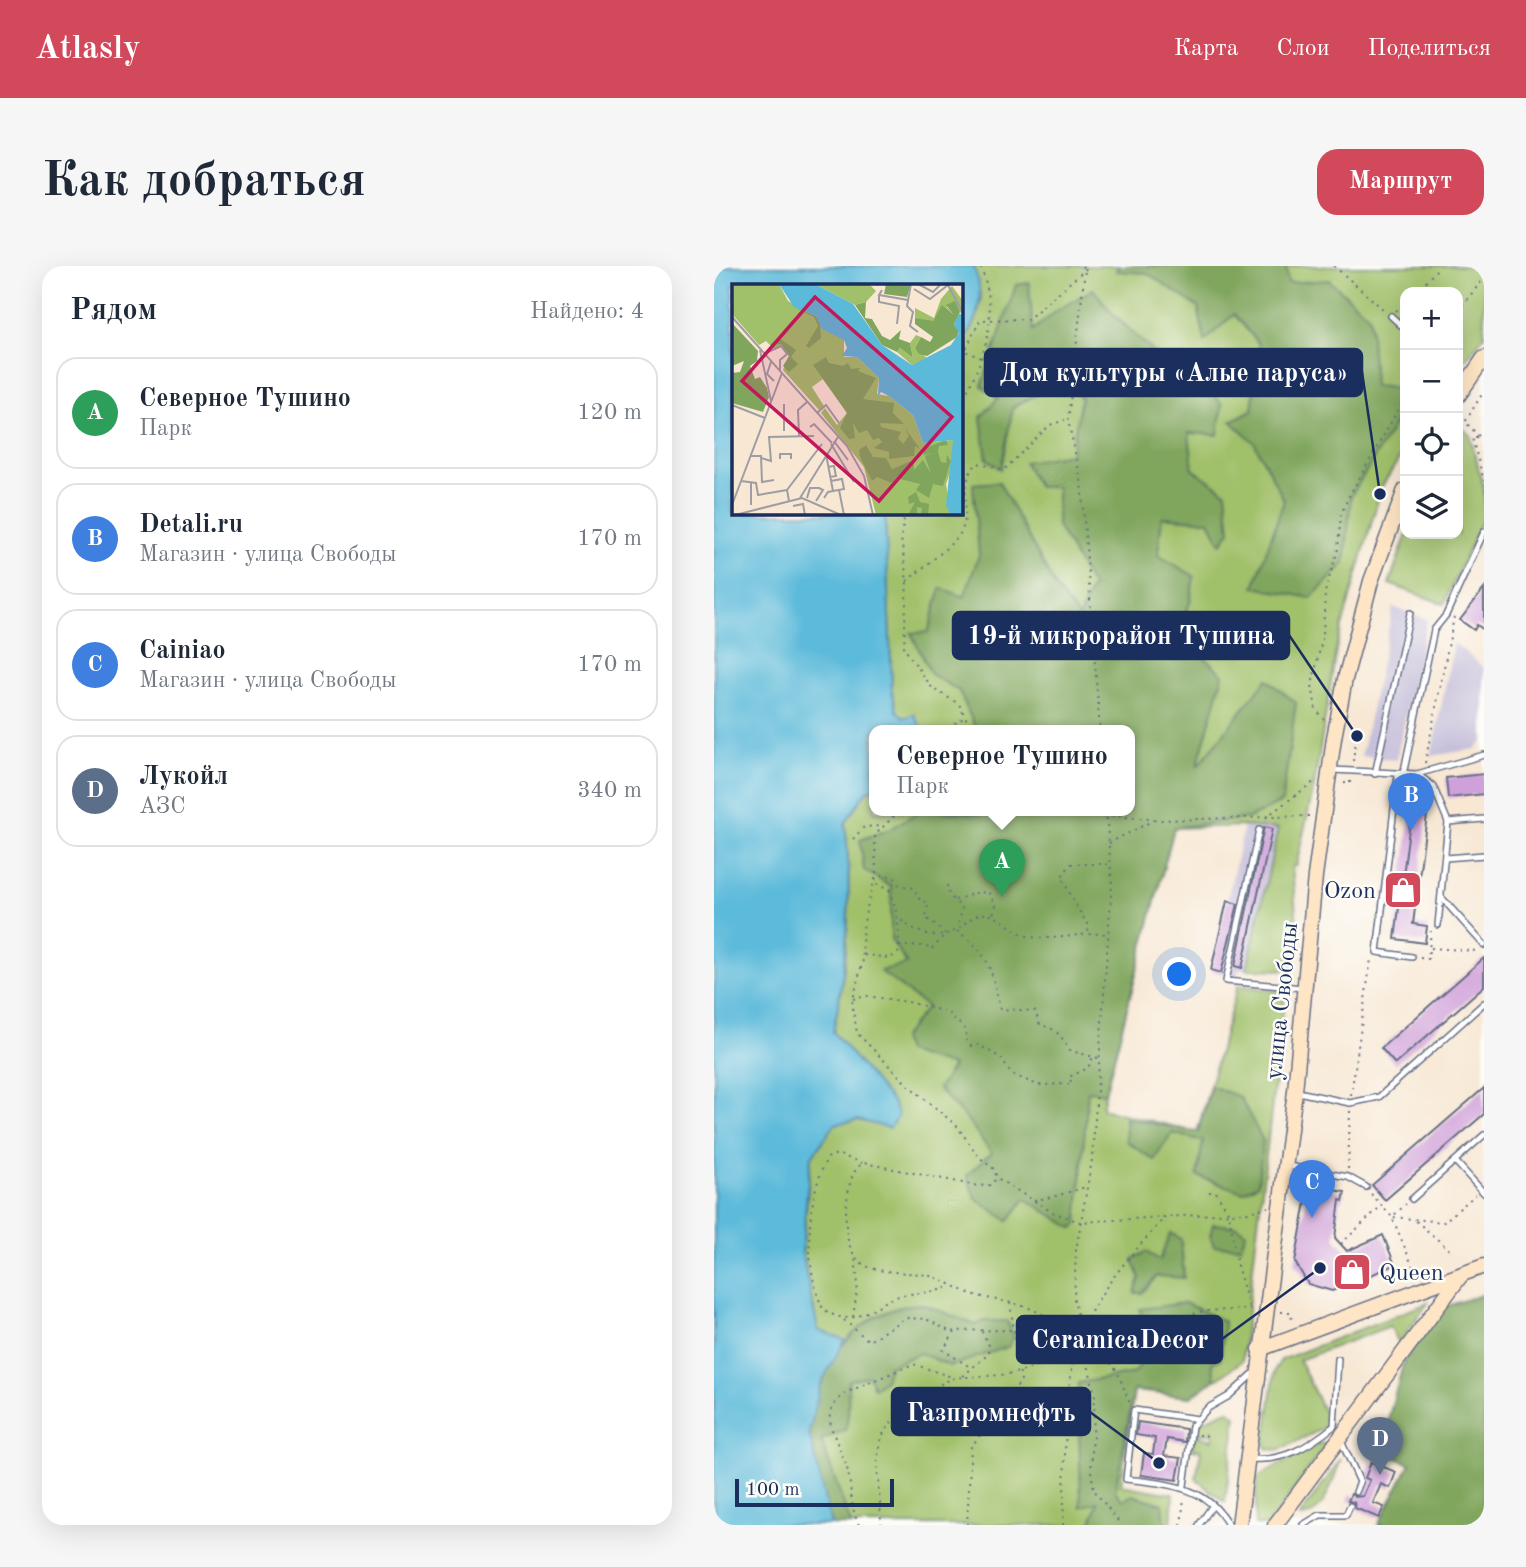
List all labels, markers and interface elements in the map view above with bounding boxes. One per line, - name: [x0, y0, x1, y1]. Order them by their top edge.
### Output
- text: Atlasly: [35, 33, 140, 66]
- text: Карта: [1174, 37, 1239, 61]
- text: Слои: [1277, 37, 1330, 61]
- text: Поделиться: [1368, 37, 1491, 61]
- button: Маршрут: [1317, 149, 1484, 215]
- text: Как добраться: [42, 158, 366, 207]
- inset map: [732, 284, 962, 514]
- map controls: [1400, 287, 1463, 539]
- button: +: [1400, 287, 1463, 350]
- text: Рядом: [70, 296, 157, 326]
- text: Найдено: 4: [530, 300, 644, 323]
- callout: Дом культуры «Алые паруса»: [985, 349, 1362, 396]
- button: −: [1400, 350, 1463, 413]
- text: Дом культуры «Алые паруса»: [999, 361, 1349, 387]
- text: Северное Тушино: [139, 386, 351, 412]
- text: A: [86, 401, 104, 424]
- text: 120 m: [577, 401, 642, 424]
- button: locate: [1400, 413, 1463, 476]
- text: Парк: [139, 417, 192, 440]
- button: layers: [1400, 476, 1463, 539]
- text: Detali.ru: [139, 512, 243, 538]
- text: B: [87, 527, 103, 550]
- text: 170 m: [577, 527, 642, 550]
- text: Магазин · улица Свободы: [139, 543, 396, 566]
- callout: 19-й микрорайон Тушина: [953, 612, 1289, 659]
- text: 19-й микрорайон Тушина: [967, 624, 1275, 650]
- text: Cainiao: [139, 638, 226, 664]
- text: C: [87, 653, 103, 676]
- text: 170 m: [577, 653, 642, 676]
- text: Магазин · улица Свободы: [139, 669, 396, 692]
- popup: [869, 725, 1135, 816]
- text: Северное Тушино: [896, 744, 1108, 770]
- text: Лукойл: [139, 764, 228, 790]
- pin: B: [1388, 773, 1434, 831]
- text: Парк: [896, 775, 949, 798]
- text: D: [86, 779, 104, 802]
- text: 340 m: [577, 779, 642, 802]
- text: АЗС: [139, 795, 186, 818]
- pin: A: [979, 839, 1025, 897]
- shop icon: Ozon: [1382, 869, 1424, 911]
- place label: Ozon: [1324, 880, 1376, 904]
- street label: улица Свободы: [1263, 921, 1303, 1081]
- your location: [1162, 957, 1196, 991]
- pin: C: [1289, 1160, 1335, 1218]
- shop icon: Queen: [1331, 1251, 1373, 1293]
- place label: Queen: [1379, 1262, 1444, 1286]
- callout: CeramicaDecor: [1017, 1316, 1222, 1363]
- text: CeramicaDecor: [1031, 1328, 1209, 1354]
- callout: Газпромнефть: [892, 1388, 1090, 1435]
- text: Газпромнефть: [906, 1401, 1076, 1428]
- pin: D: [1357, 1417, 1403, 1475]
- scale bar: [735, 1476, 894, 1508]
- text: 100 m: [746, 1481, 799, 1500]

